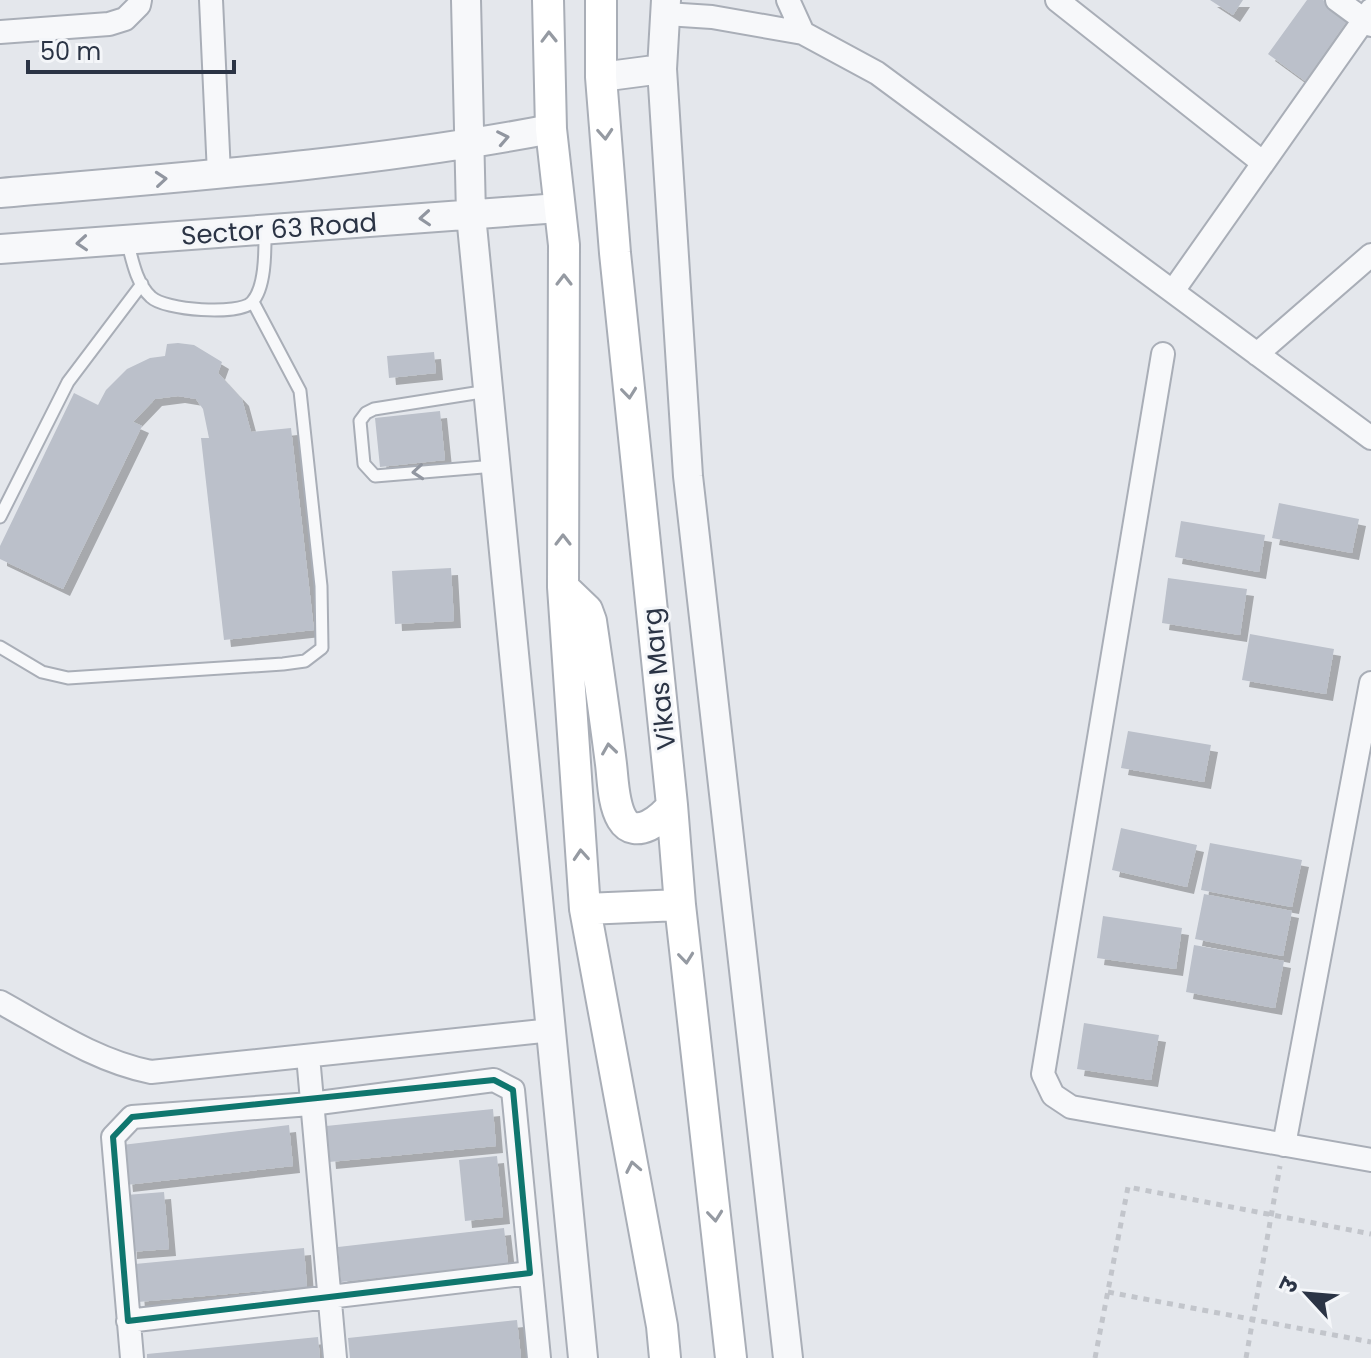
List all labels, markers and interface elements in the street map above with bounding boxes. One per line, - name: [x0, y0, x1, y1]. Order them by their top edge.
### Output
- scale bar: [28, 24, 234, 74]
- one-way arrow: [540, 30, 557, 43]
- text: 50 m: [40, 35, 101, 68]
- one-way arrow: [596, 128, 613, 141]
- one-way arrow: [496, 131, 510, 148]
- one-way arrow: [155, 170, 168, 187]
- street label: Sector 63 Road: [180, 204, 378, 254]
- one-way arrow: [418, 209, 431, 226]
- one-way arrow: [75, 234, 88, 251]
- one-way arrow: [555, 273, 573, 286]
- one-way arrow: [621, 387, 638, 400]
- one-way arrow: [411, 463, 424, 480]
- one-way arrow: [554, 533, 572, 546]
- street label: Vikas Marg: [634, 606, 684, 752]
- one-way arrow: [601, 742, 618, 756]
- one-way arrow: [573, 848, 590, 861]
- one-way arrow: [678, 952, 695, 965]
- one-way arrow: [625, 1160, 642, 1173]
- one-way arrow: [706, 1210, 723, 1223]
- north arrow: [1267, 1254, 1347, 1334]
- text: उ: [1272, 1273, 1306, 1299]

